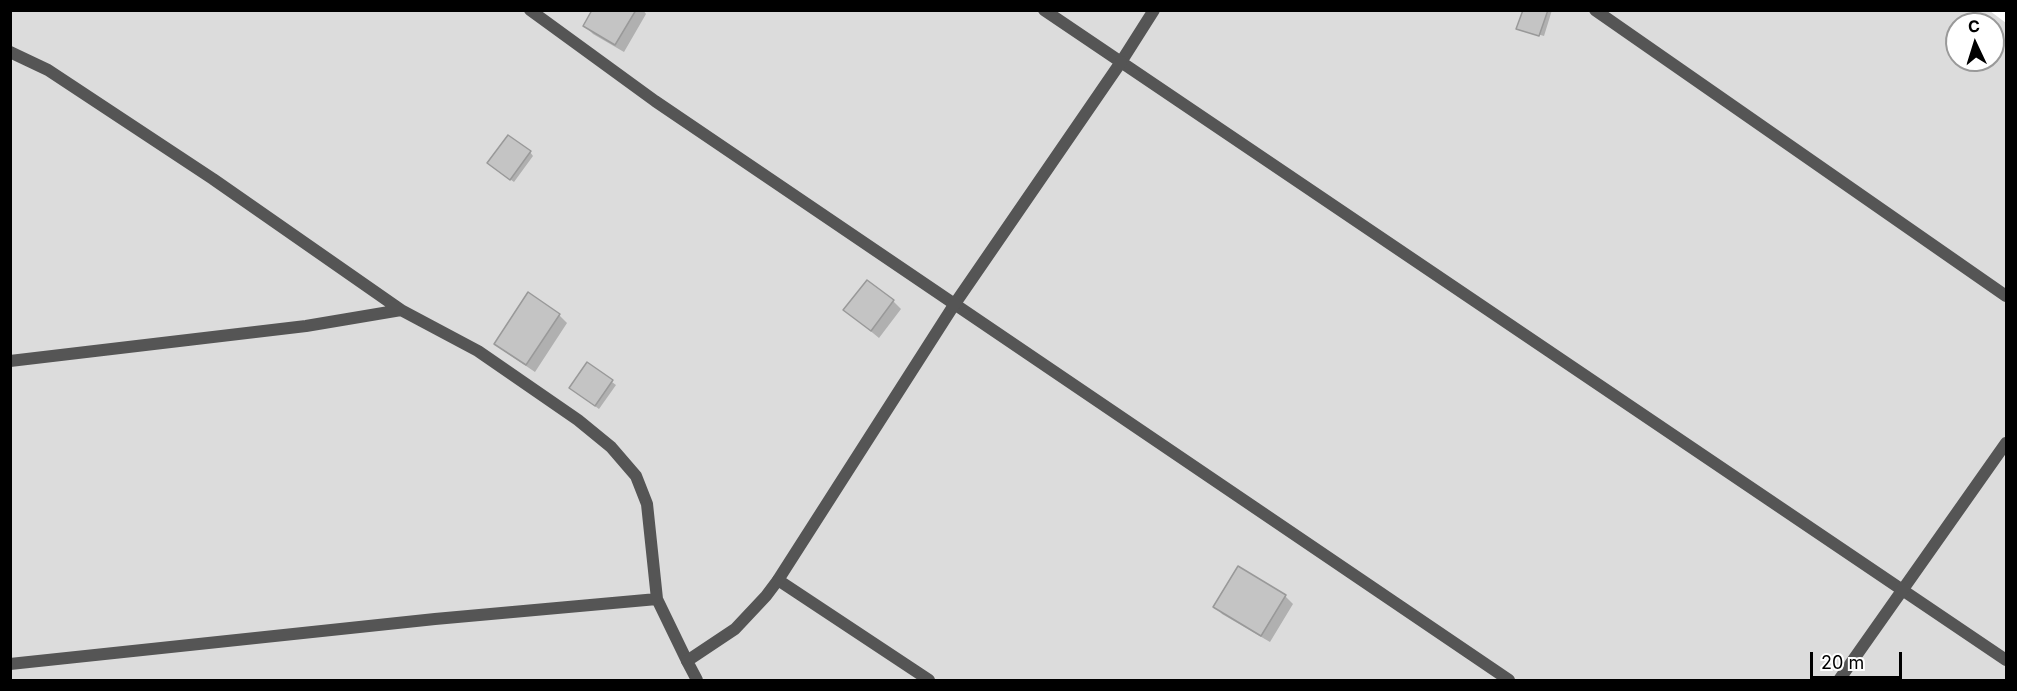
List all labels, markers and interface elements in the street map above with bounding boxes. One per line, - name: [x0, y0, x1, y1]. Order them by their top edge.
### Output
- north arrow: [1945, 12, 2005, 72]
- text: С: [1967, 16, 1980, 36]
- scale bar: [1813, 640, 1904, 678]
- text: 20 m: [1821, 652, 1864, 673]

